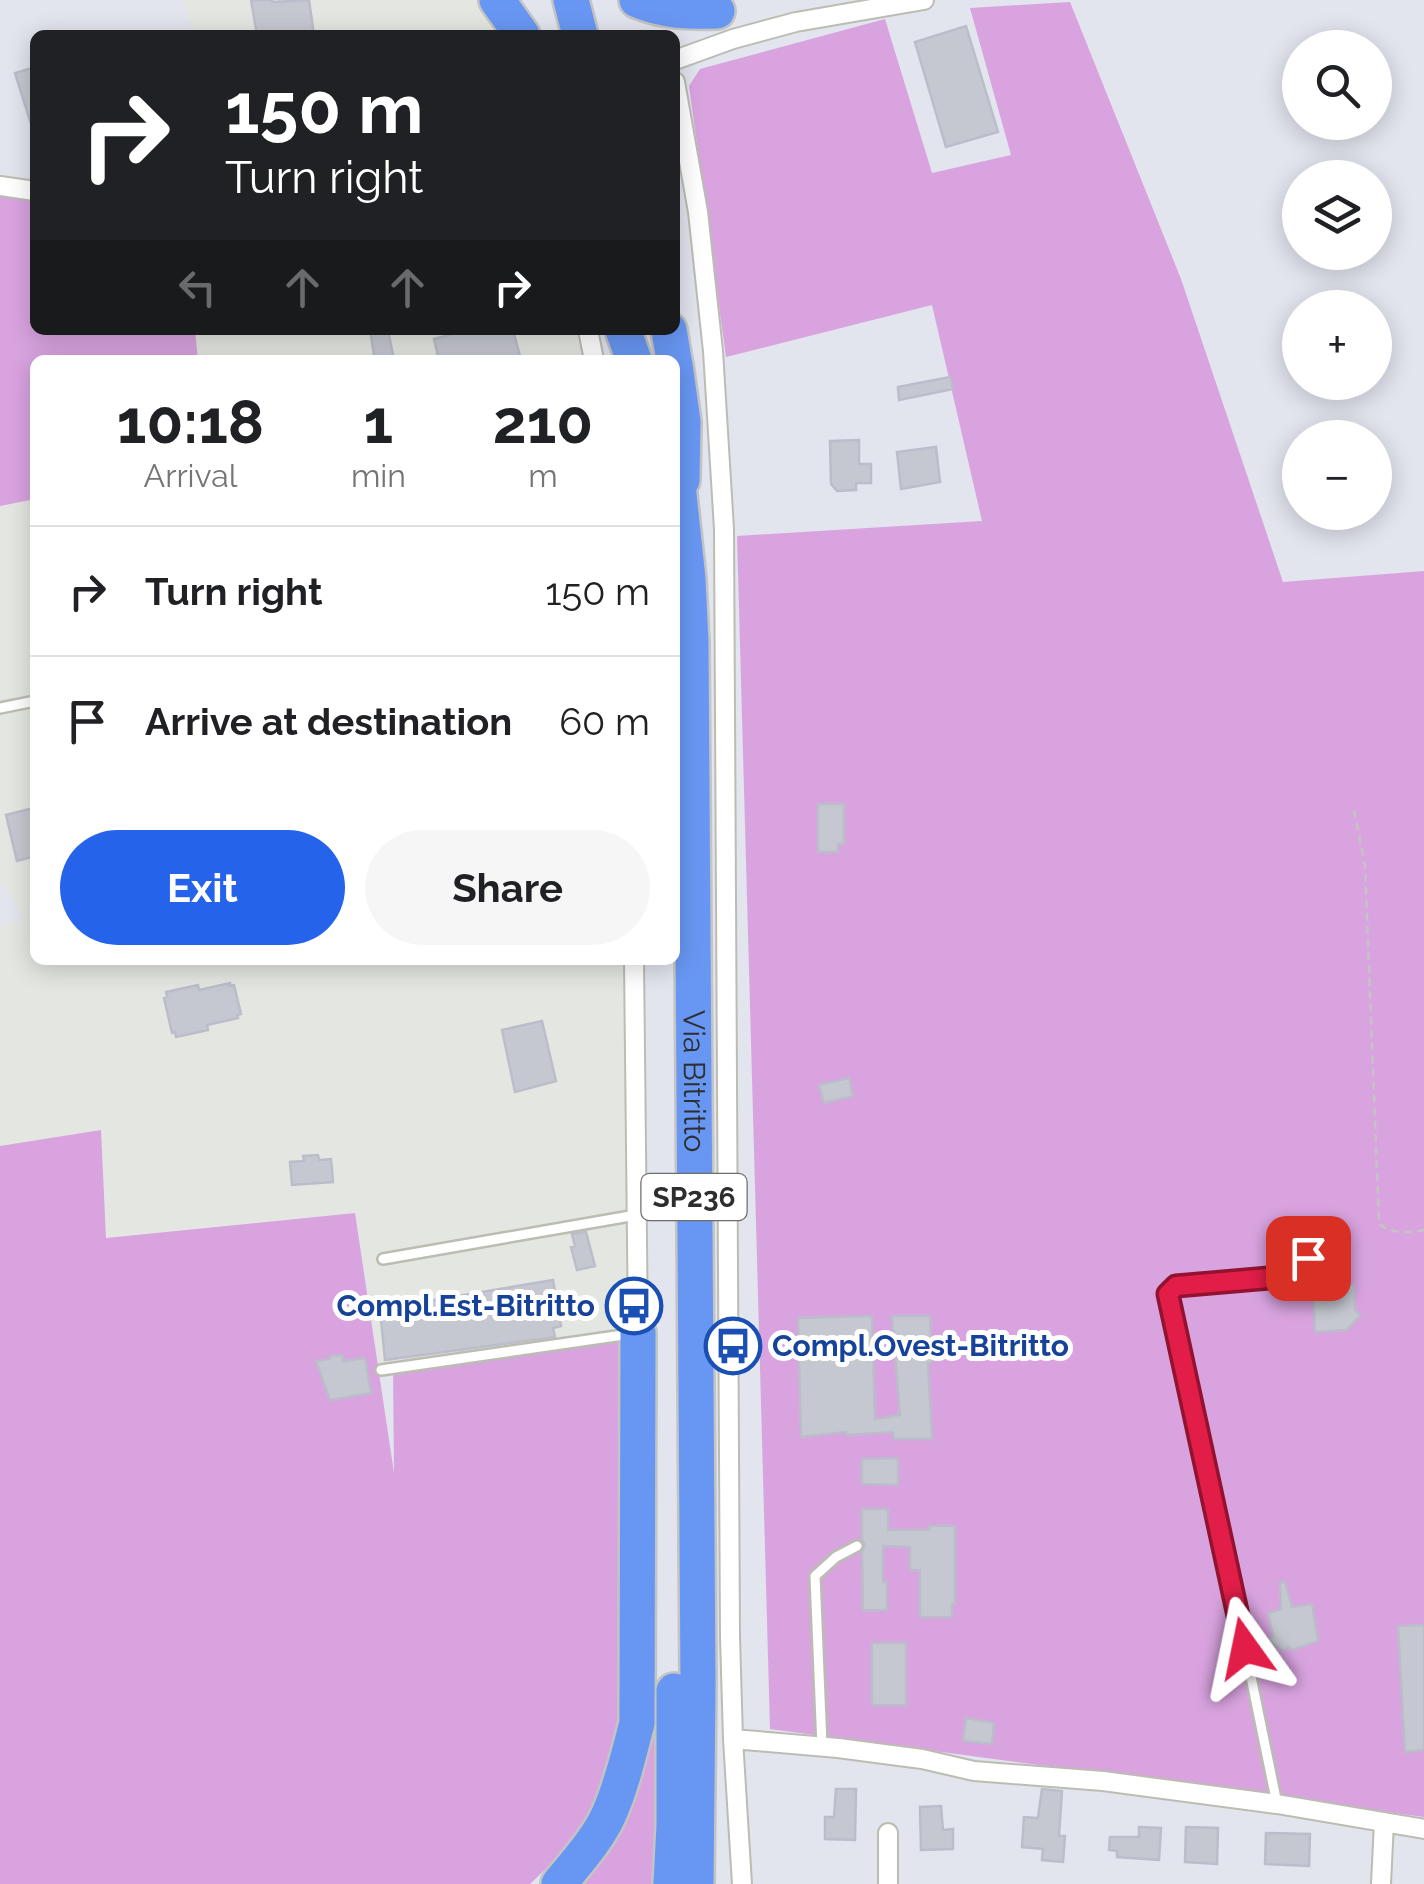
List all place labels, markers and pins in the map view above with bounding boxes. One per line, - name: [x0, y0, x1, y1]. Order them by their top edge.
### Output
- pin: [1266, 1216, 1351, 1301]
- bus stop icon: Compl.Est-Bitritto: [604, 1276, 664, 1336]
- place label: Compl.Est-Bitritto: [337, 1288, 595, 1323]
- bus stop icon: Compl.Ovest-Bitritto: [703, 1316, 763, 1376]
- place label: Compl.Ovest-Bitritto: [772, 1328, 1069, 1363]

